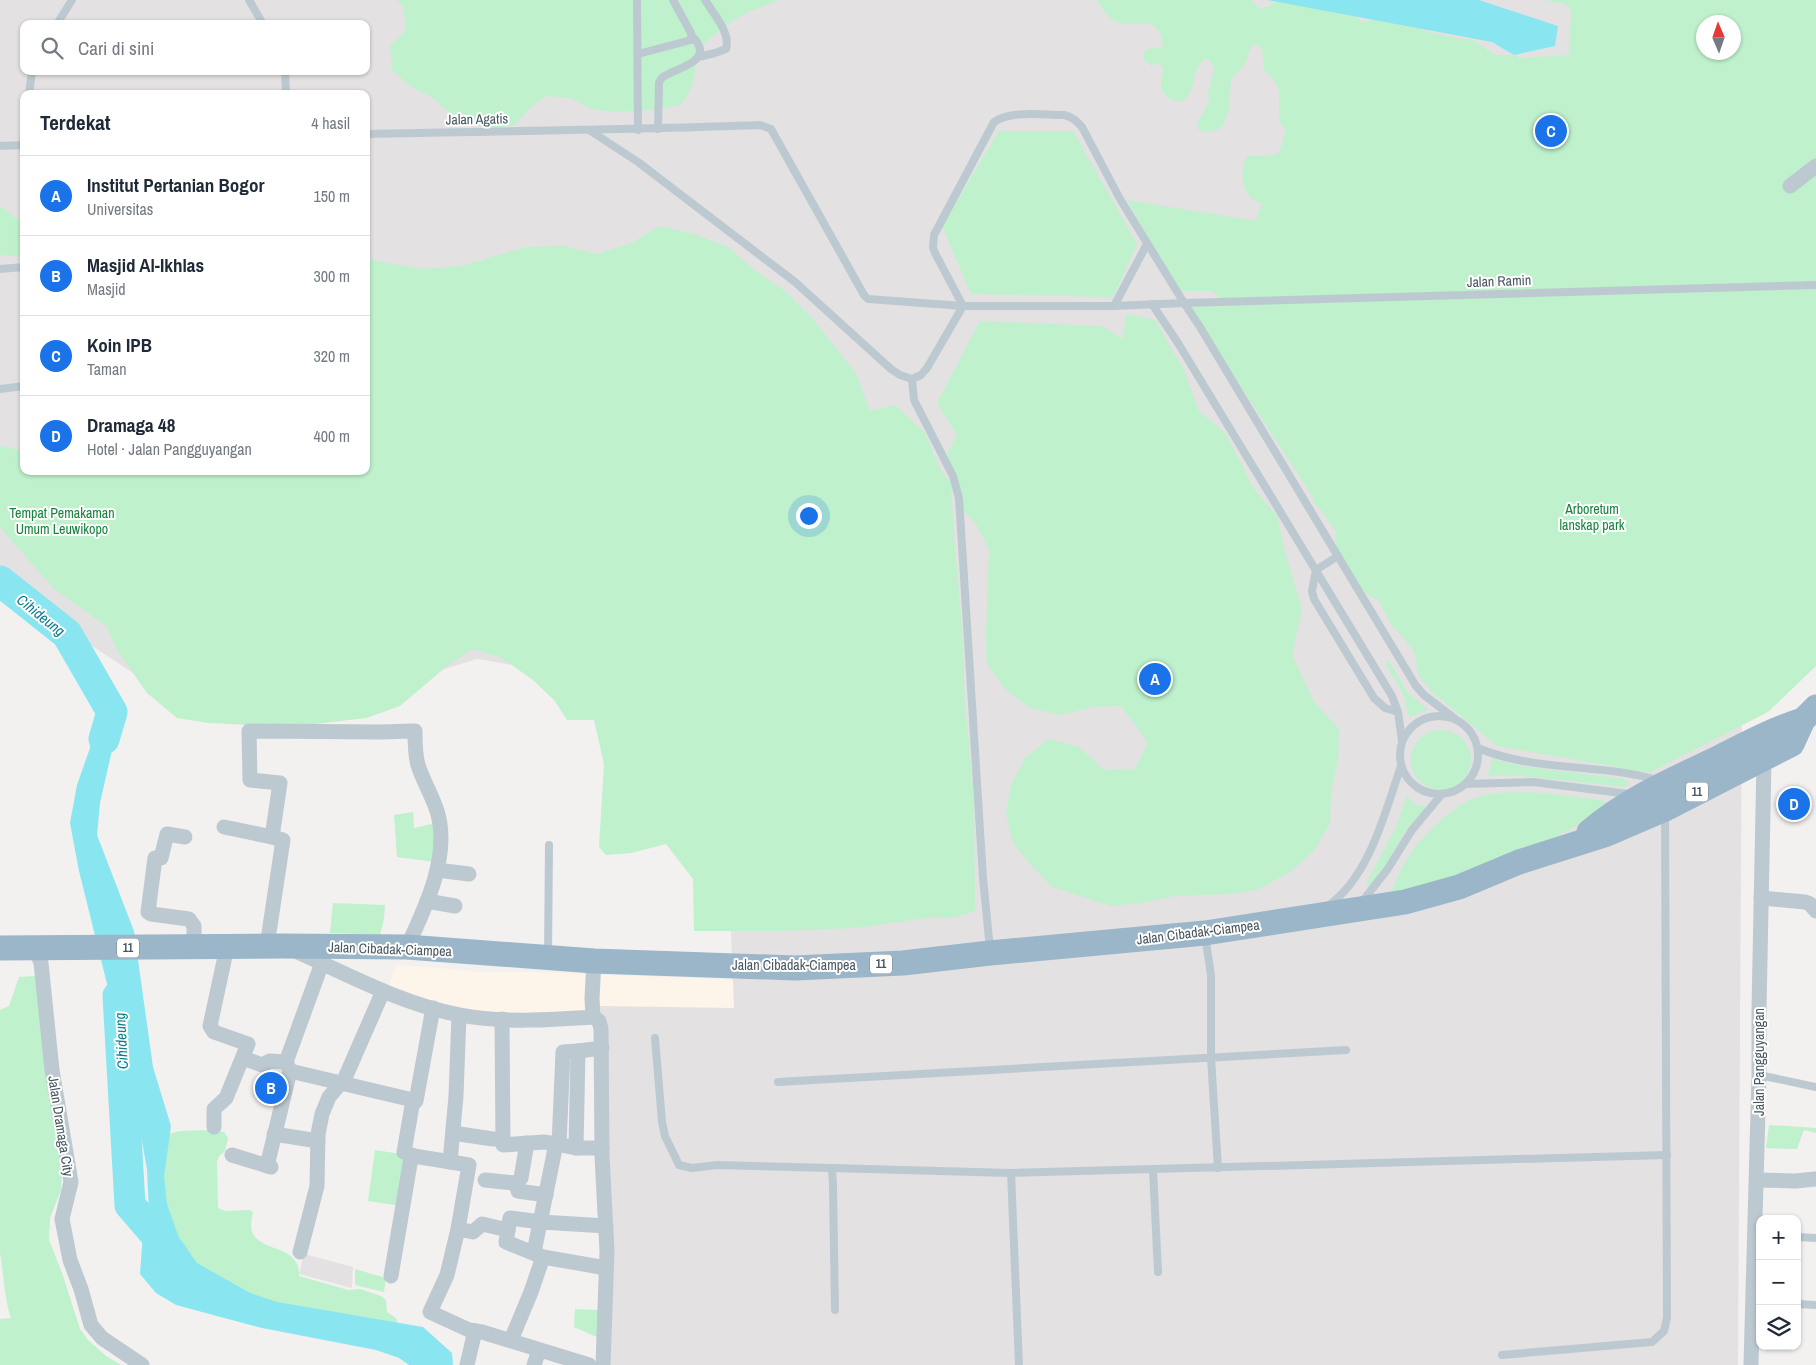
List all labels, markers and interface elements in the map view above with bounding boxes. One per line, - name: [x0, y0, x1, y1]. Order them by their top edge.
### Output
- north arrow: [1696, 15, 1741, 60]
- search box: [20, 20, 370, 75]
- icon: search: [38, 34, 66, 62]
- text: Cari di sini: [78, 35, 154, 61]
- text: Terdekat: [40, 108, 111, 137]
- street label: Jalan Agatis: [446, 109, 509, 129]
- text: 4 hasil: [311, 112, 350, 134]
- pin: C: [1535, 112, 1567, 150]
- text: Institut Pertanian Bogor: [87, 172, 264, 198]
- text: A: [51, 185, 61, 207]
- text: 150 m: [314, 185, 350, 207]
- text: Universitas: [87, 198, 153, 220]
- text: Masjid Al-Ikhlas: [87, 252, 204, 278]
- text: B: [51, 265, 61, 287]
- text: 300 m: [314, 265, 350, 287]
- street label: Jalan Ramin: [1466, 271, 1532, 291]
- text: Masjid: [87, 278, 126, 300]
- text: Koin IPB: [87, 332, 152, 358]
- text: C: [51, 345, 61, 367]
- text: 320 m: [314, 345, 350, 367]
- text: Taman: [87, 358, 127, 380]
- text: Dramaga 48: [87, 412, 175, 438]
- text: D: [51, 425, 61, 447]
- text: 400 m: [314, 425, 350, 447]
- text: Hotel · Jalan Pangguyangan: [87, 438, 252, 460]
- park label: Arboretum lanskap park: [1559, 500, 1625, 534]
- your location: [796, 503, 822, 529]
- park label: Tempat Pemakaman Umum Leuwikopo: [9, 504, 115, 538]
- water label: Cihideung: [12, 589, 70, 641]
- pin: A: [1139, 660, 1171, 698]
- road number: 11: [1686, 782, 1708, 802]
- pin: D: [1778, 785, 1810, 823]
- street label: Jalan Cibadak-Ciampea: [1135, 915, 1261, 948]
- road number: 11: [117, 938, 139, 958]
- street label: Jalan Cibadak-Ciampea: [328, 938, 453, 960]
- road number: 11: [870, 954, 892, 974]
- street label: Jalan Cibadak-Ciampea: [732, 956, 857, 974]
- street label: Jalan Pangguyangan: [1750, 1008, 1768, 1116]
- water label: Cihideung: [109, 1012, 133, 1070]
- pin: B: [255, 1069, 287, 1107]
- street label: Jalan Dramaga City: [44, 1074, 78, 1178]
- map controls: [1756, 1215, 1801, 1350]
- button: +: [1756, 1215, 1801, 1260]
- button: −: [1756, 1260, 1801, 1305]
- button: layers: [1756, 1305, 1801, 1350]

